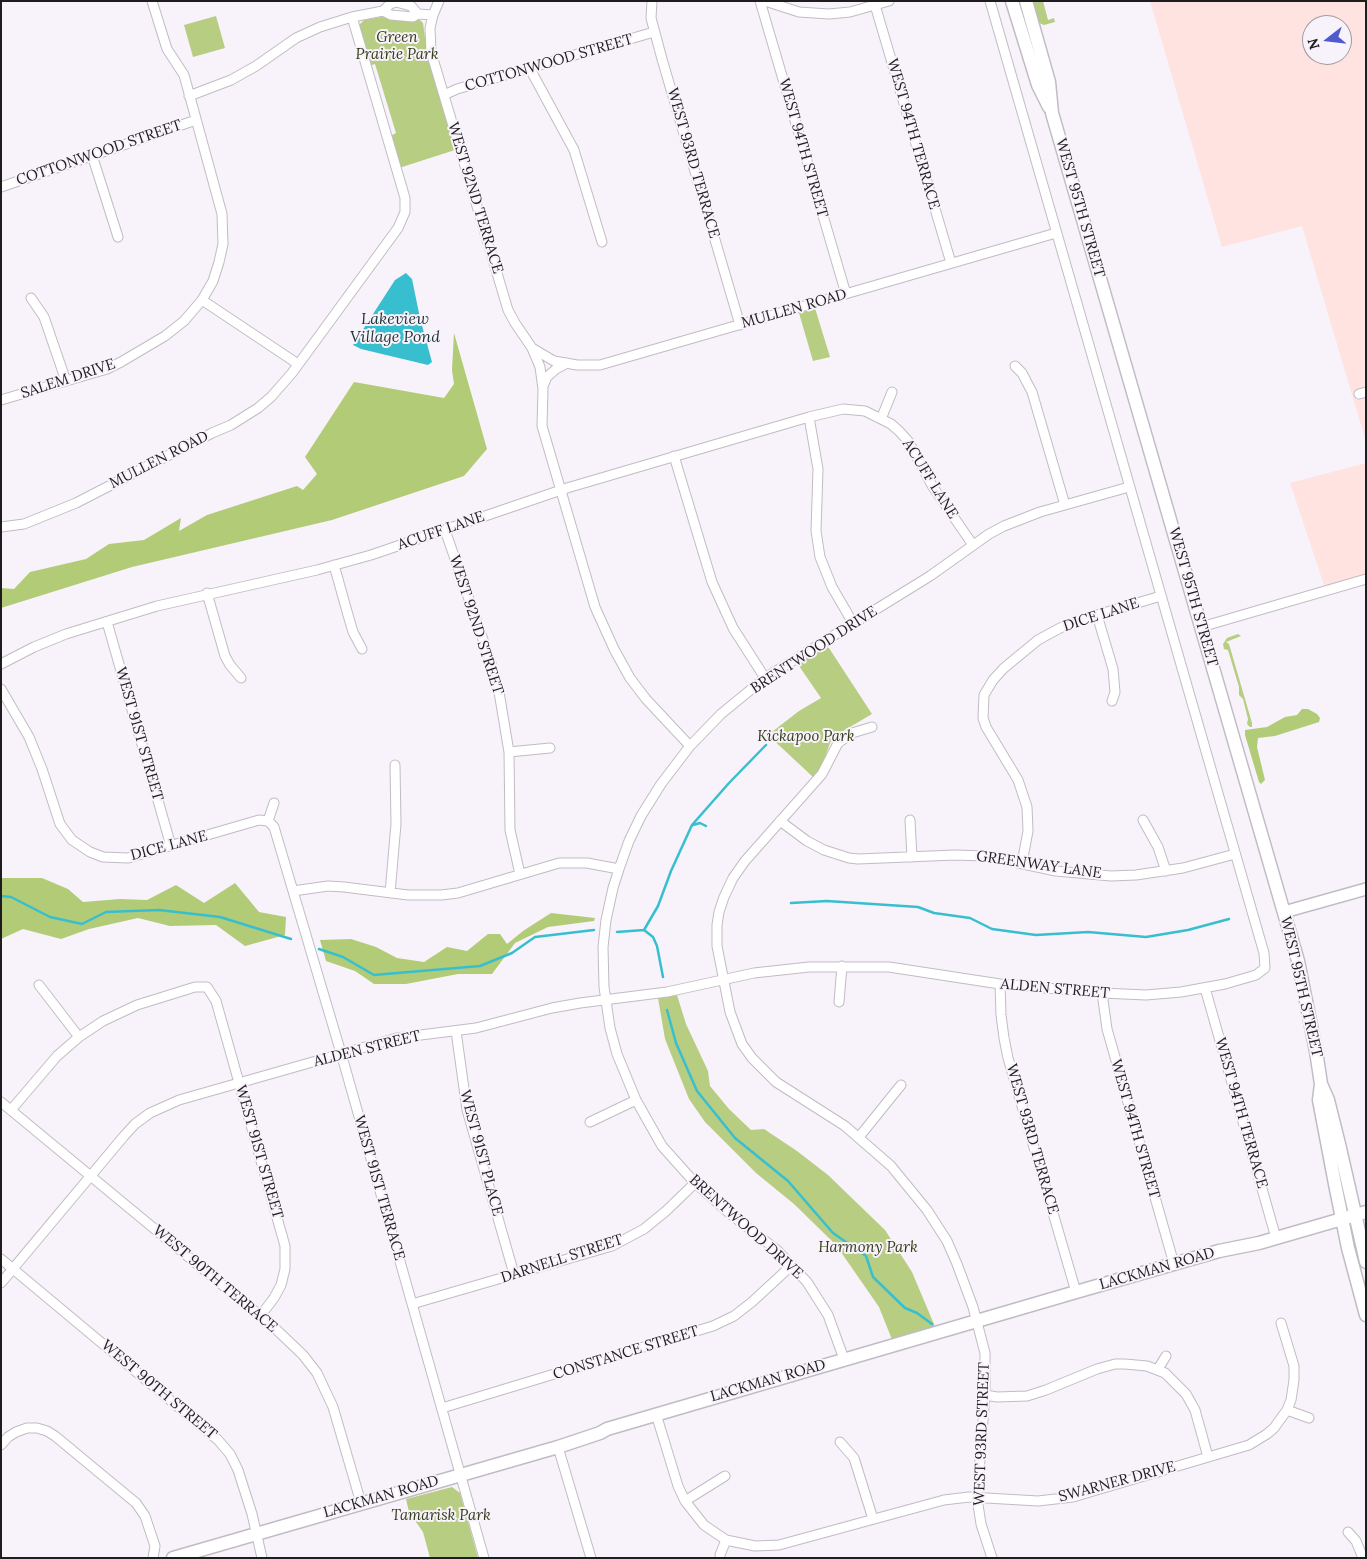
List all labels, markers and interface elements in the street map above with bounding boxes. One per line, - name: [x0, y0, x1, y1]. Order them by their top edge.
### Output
- north arrow: [1302, 15, 1352, 65]
- park label: Green Prairie Park: [356, 29, 438, 64]
- street label: COTTONWOOD STREET: [463, 30, 635, 96]
- text: N: [1303, 36, 1324, 52]
- street label: WEST 94TH TERRACE: [883, 57, 943, 211]
- street label: WEST 94TH STREET: [774, 76, 832, 220]
- street label: WEST 93RD TERRACE: [663, 86, 723, 240]
- street label: COTTONWOOD STREET: [14, 116, 184, 190]
- street label: WEST 92ND TERRACE: [443, 120, 507, 276]
- street label: WEST 95TH STREET: [1051, 136, 1109, 280]
- street label: MULLEN ROAD: [739, 285, 849, 333]
- water label: Lakeview Village Pond: [350, 309, 440, 347]
- street label: SALEM DRIVE: [19, 355, 117, 403]
- street label: MULLEN ROAD: [106, 427, 212, 493]
- street label: ACUFF LANE: [898, 436, 962, 522]
- street label: ACUFF LANE: [395, 508, 487, 554]
- street label: WEST 95TH STREET: [1164, 525, 1222, 669]
- street label: WEST 92ND STREET: [445, 553, 507, 697]
- street label: DICE LANE: [1061, 594, 1141, 636]
- street label: BRENTWOOD DRIVE: [747, 602, 881, 698]
- street label: WEST 91ST STREET: [111, 665, 167, 803]
- park label: Kickapoo Park: [757, 728, 855, 746]
- street label: DICE LANE: [129, 827, 209, 865]
- street label: GREENWAY LANE: [975, 847, 1103, 883]
- street label: WEST 95TH STREET: [1276, 915, 1326, 1059]
- street label: ALDEN STREET: [1000, 975, 1110, 1003]
- street label: ALDEN STREET: [312, 1027, 422, 1071]
- street label: WEST 94TH TERRACE: [1211, 1036, 1271, 1190]
- street label: WEST 94TH STREET: [1106, 1057, 1164, 1201]
- street label: WEST 93RD TERRACE: [1002, 1062, 1062, 1216]
- street label: WEST 91ST STREET: [231, 1083, 287, 1221]
- street label: WEST 91ST PLACE: [456, 1088, 506, 1218]
- street label: WEST 91ST TERRACE: [350, 1113, 408, 1263]
- street label: BRENTWOOD DRIVE: [685, 1171, 807, 1283]
- street label: WEST 90TH TERRACE: [149, 1222, 281, 1336]
- street label: DARNELL STREET: [499, 1231, 625, 1287]
- park label: Harmony Park: [818, 1239, 918, 1257]
- street label: LACKMAN ROAD: [1097, 1244, 1217, 1294]
- street label: CONSTANCE STREET: [551, 1322, 701, 1384]
- street label: WEST 90TH STREET: [98, 1336, 220, 1444]
- street label: LACKMAN ROAD: [708, 1356, 828, 1406]
- street label: WEST 93RD STREET: [970, 1362, 994, 1506]
- street label: SWARNER DRIVE: [1057, 1458, 1177, 1506]
- street label: LACKMAN ROAD: [321, 1472, 441, 1522]
- park label: Tamarisk Park: [391, 1507, 491, 1525]

